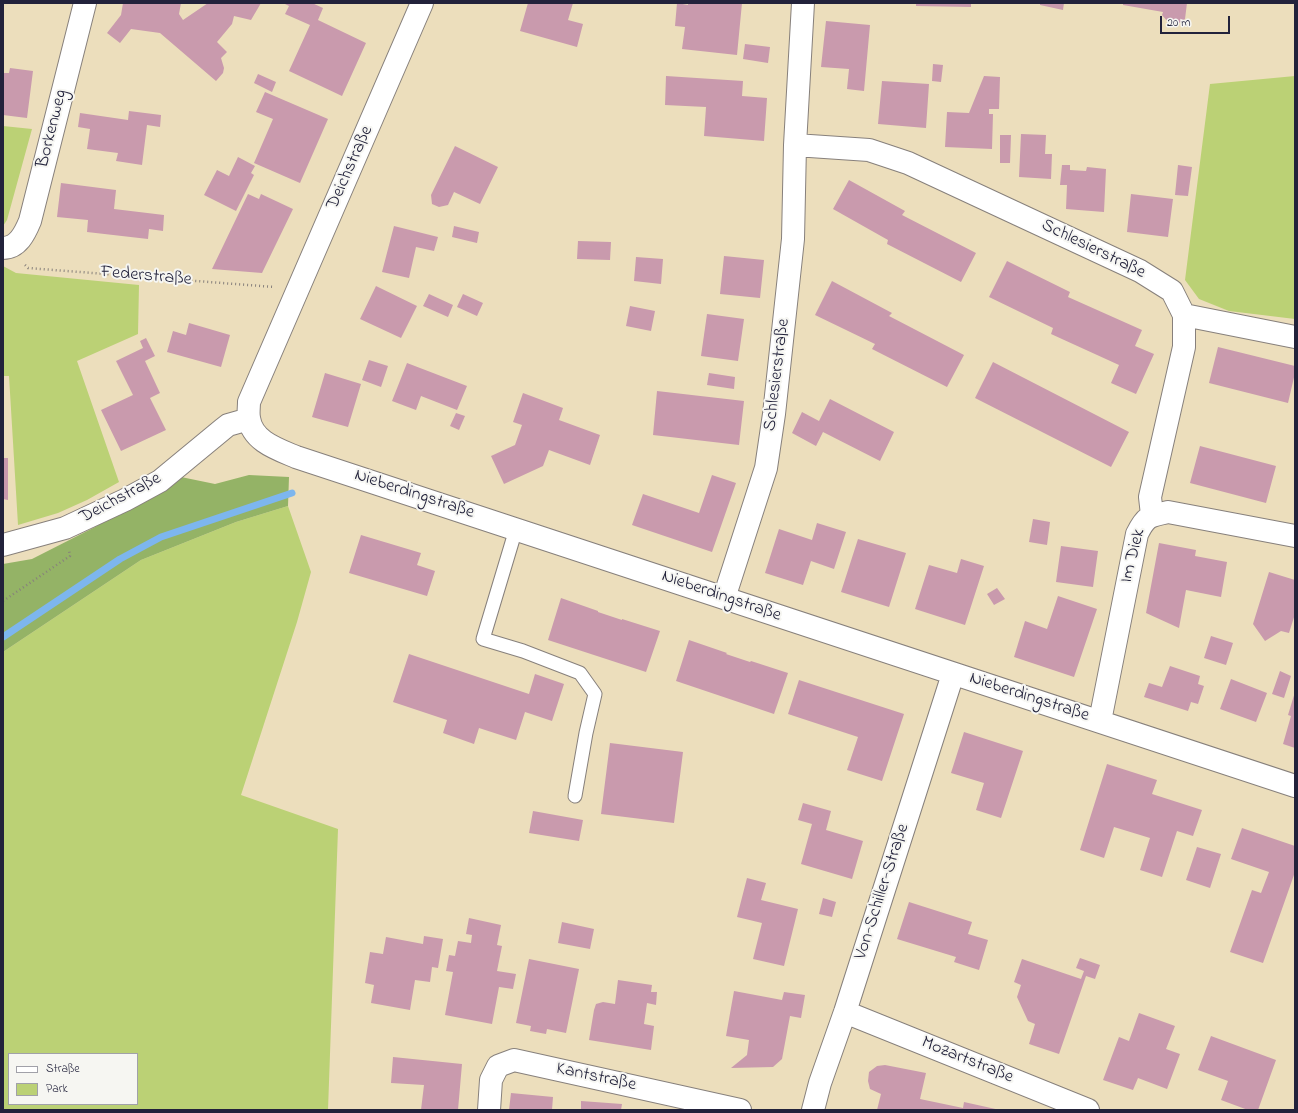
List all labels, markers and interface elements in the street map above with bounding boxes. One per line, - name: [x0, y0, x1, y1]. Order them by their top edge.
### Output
- scale bar: [1162, 8, 1232, 34]
- text: 20 m: [1167, 14, 1190, 32]
- street label: Borkenweg: [33, 88, 73, 170]
- street label: Deichstraße: [323, 123, 379, 213]
- street label: Schlesierstraße: [1037, 215, 1149, 285]
- street label: Federstraße: [99, 262, 193, 292]
- street label: Schlesierstraße: [760, 317, 796, 433]
- street label: Nieberdingstraße: [351, 465, 477, 525]
- street label: Deichstraße: [77, 469, 165, 529]
- street label: Im Diek: [1117, 527, 1151, 585]
- street label: Nieberdingstraße: [658, 566, 784, 628]
- street label: Nieberdingstraße: [966, 668, 1092, 728]
- street label: Von-Schiller-Straße: [851, 821, 915, 963]
- street label: Mozartstraße: [918, 1033, 1016, 1089]
- legend: [8, 1053, 138, 1105]
- street label: Kantstraße: [554, 1059, 638, 1097]
- text: Straße: [46, 1060, 80, 1078]
- text: Park: [46, 1080, 68, 1098]

